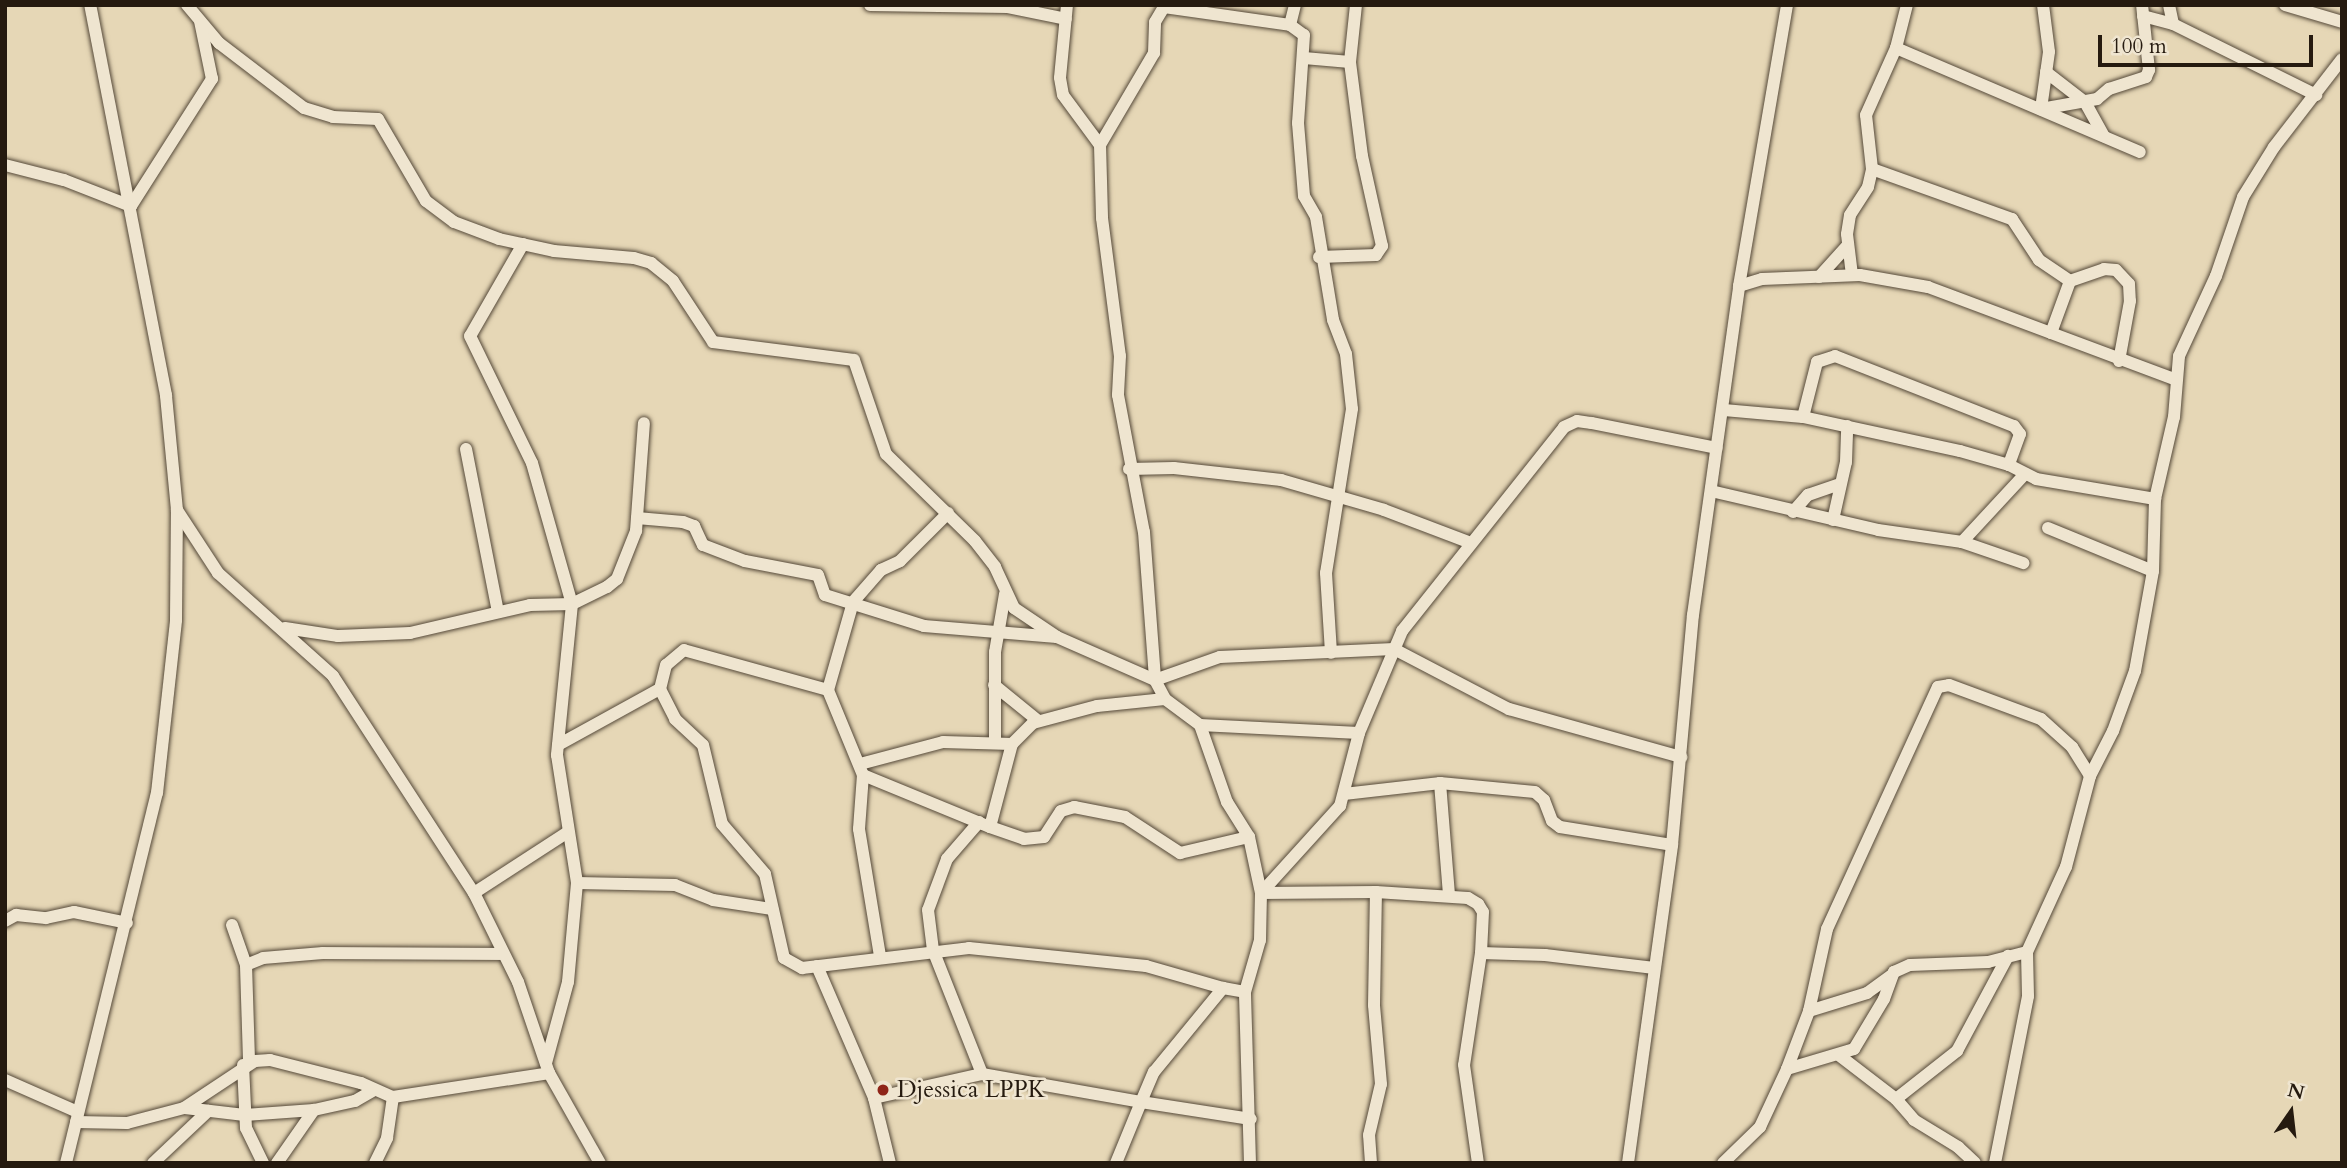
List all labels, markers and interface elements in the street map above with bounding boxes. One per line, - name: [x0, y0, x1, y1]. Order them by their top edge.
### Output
- scale bar: [2102, 21, 2317, 65]
- text: 100 m: [2111, 32, 2167, 61]
- place label: Djessica LPPK: [897, 1076, 1045, 1104]
- north arrow: [2256, 1077, 2326, 1147]
- text: N: [2285, 1077, 2307, 1106]
- marker: Djessica LPPK: [875, 1082, 891, 1098]

